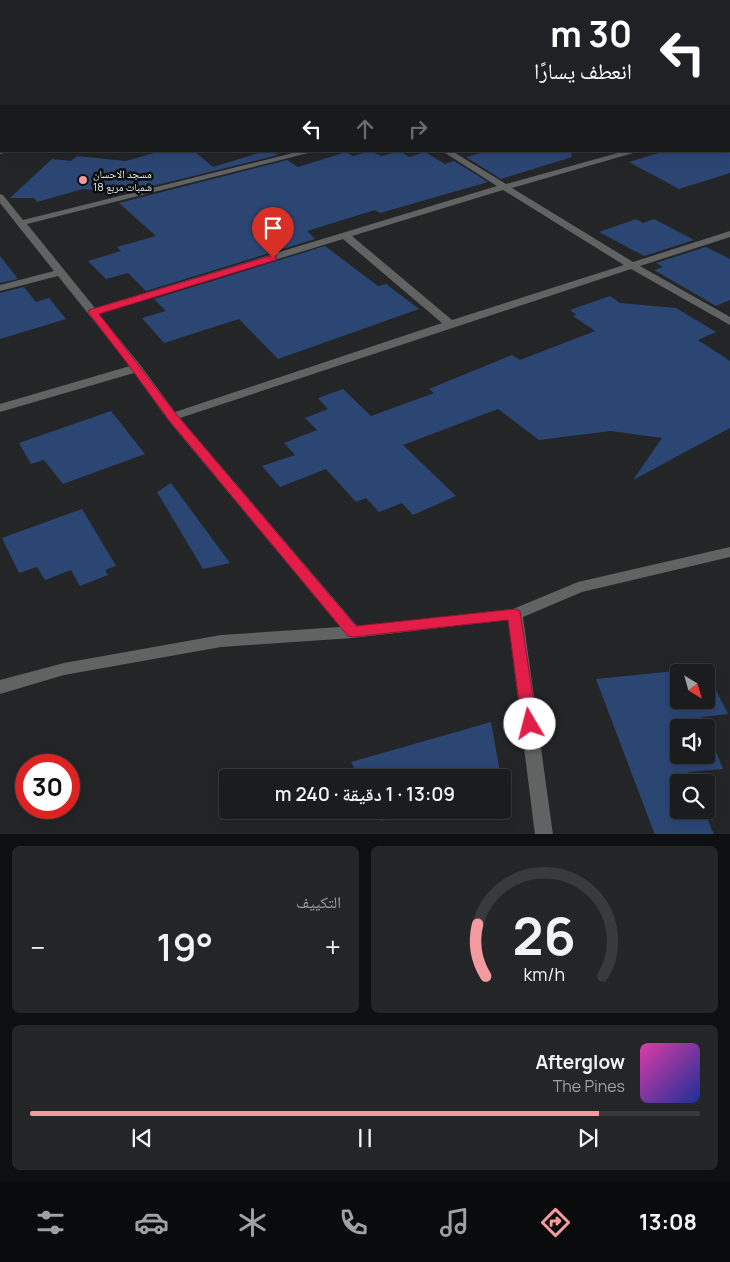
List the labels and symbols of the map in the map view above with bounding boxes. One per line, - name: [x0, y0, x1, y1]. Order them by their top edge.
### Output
- place label: مسجد الاحسان شمبات مربع 18: [93, 166, 152, 194]
- marker: مسجد الاحسان شمبات مربع 18: [77, 174, 89, 186]
- pin: [252, 207, 294, 258]
- north arrow: [670, 664, 715, 709]
- position arrow: [503, 697, 555, 749]
- speed limit sign: 30: [15, 754, 80, 819]

